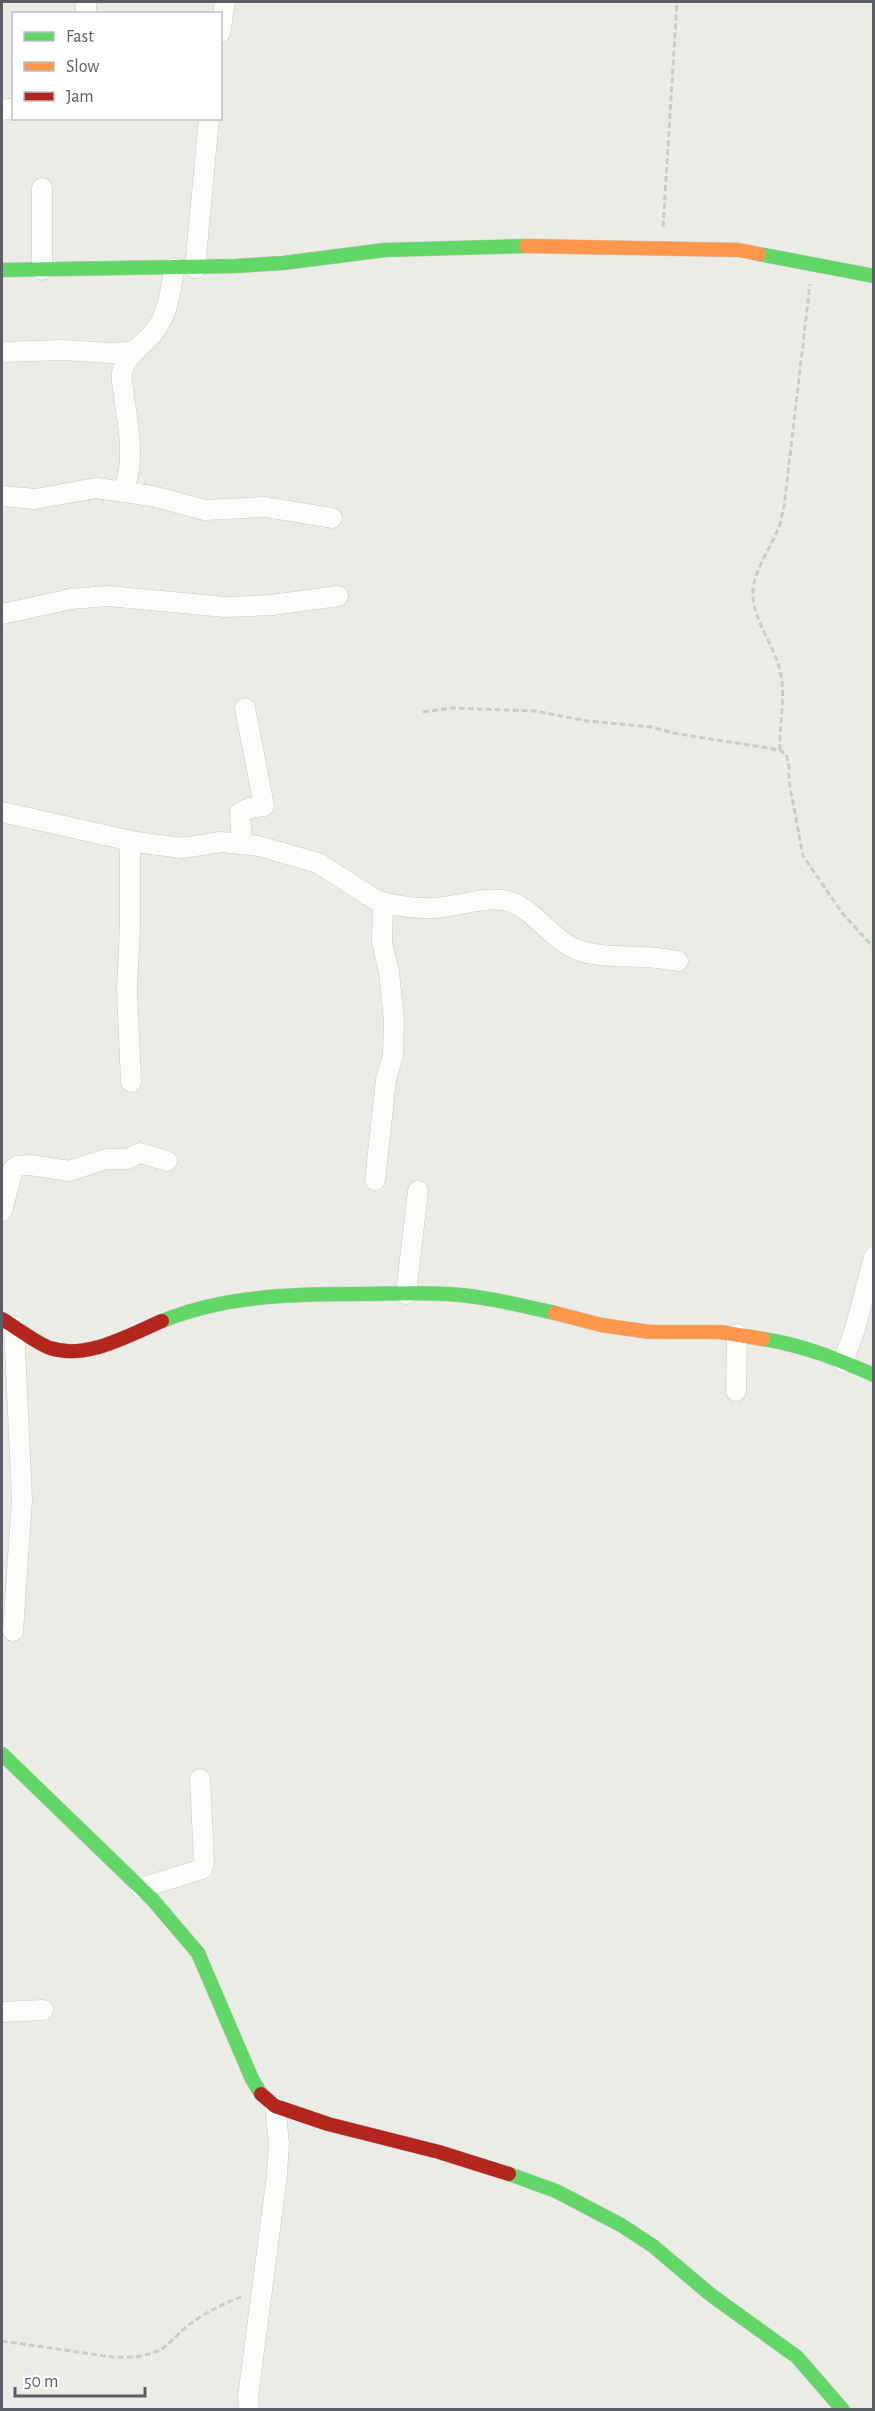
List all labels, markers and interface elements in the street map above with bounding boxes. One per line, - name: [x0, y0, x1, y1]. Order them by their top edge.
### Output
- legend: [12, 12, 222, 120]
- text: Fast: [66, 28, 94, 46]
- text: Slow: [66, 58, 99, 76]
- text: Jam: [66, 88, 94, 106]
- scale bar: [15, 2360, 146, 2398]
- text: 50 m: [24, 2373, 58, 2391]

